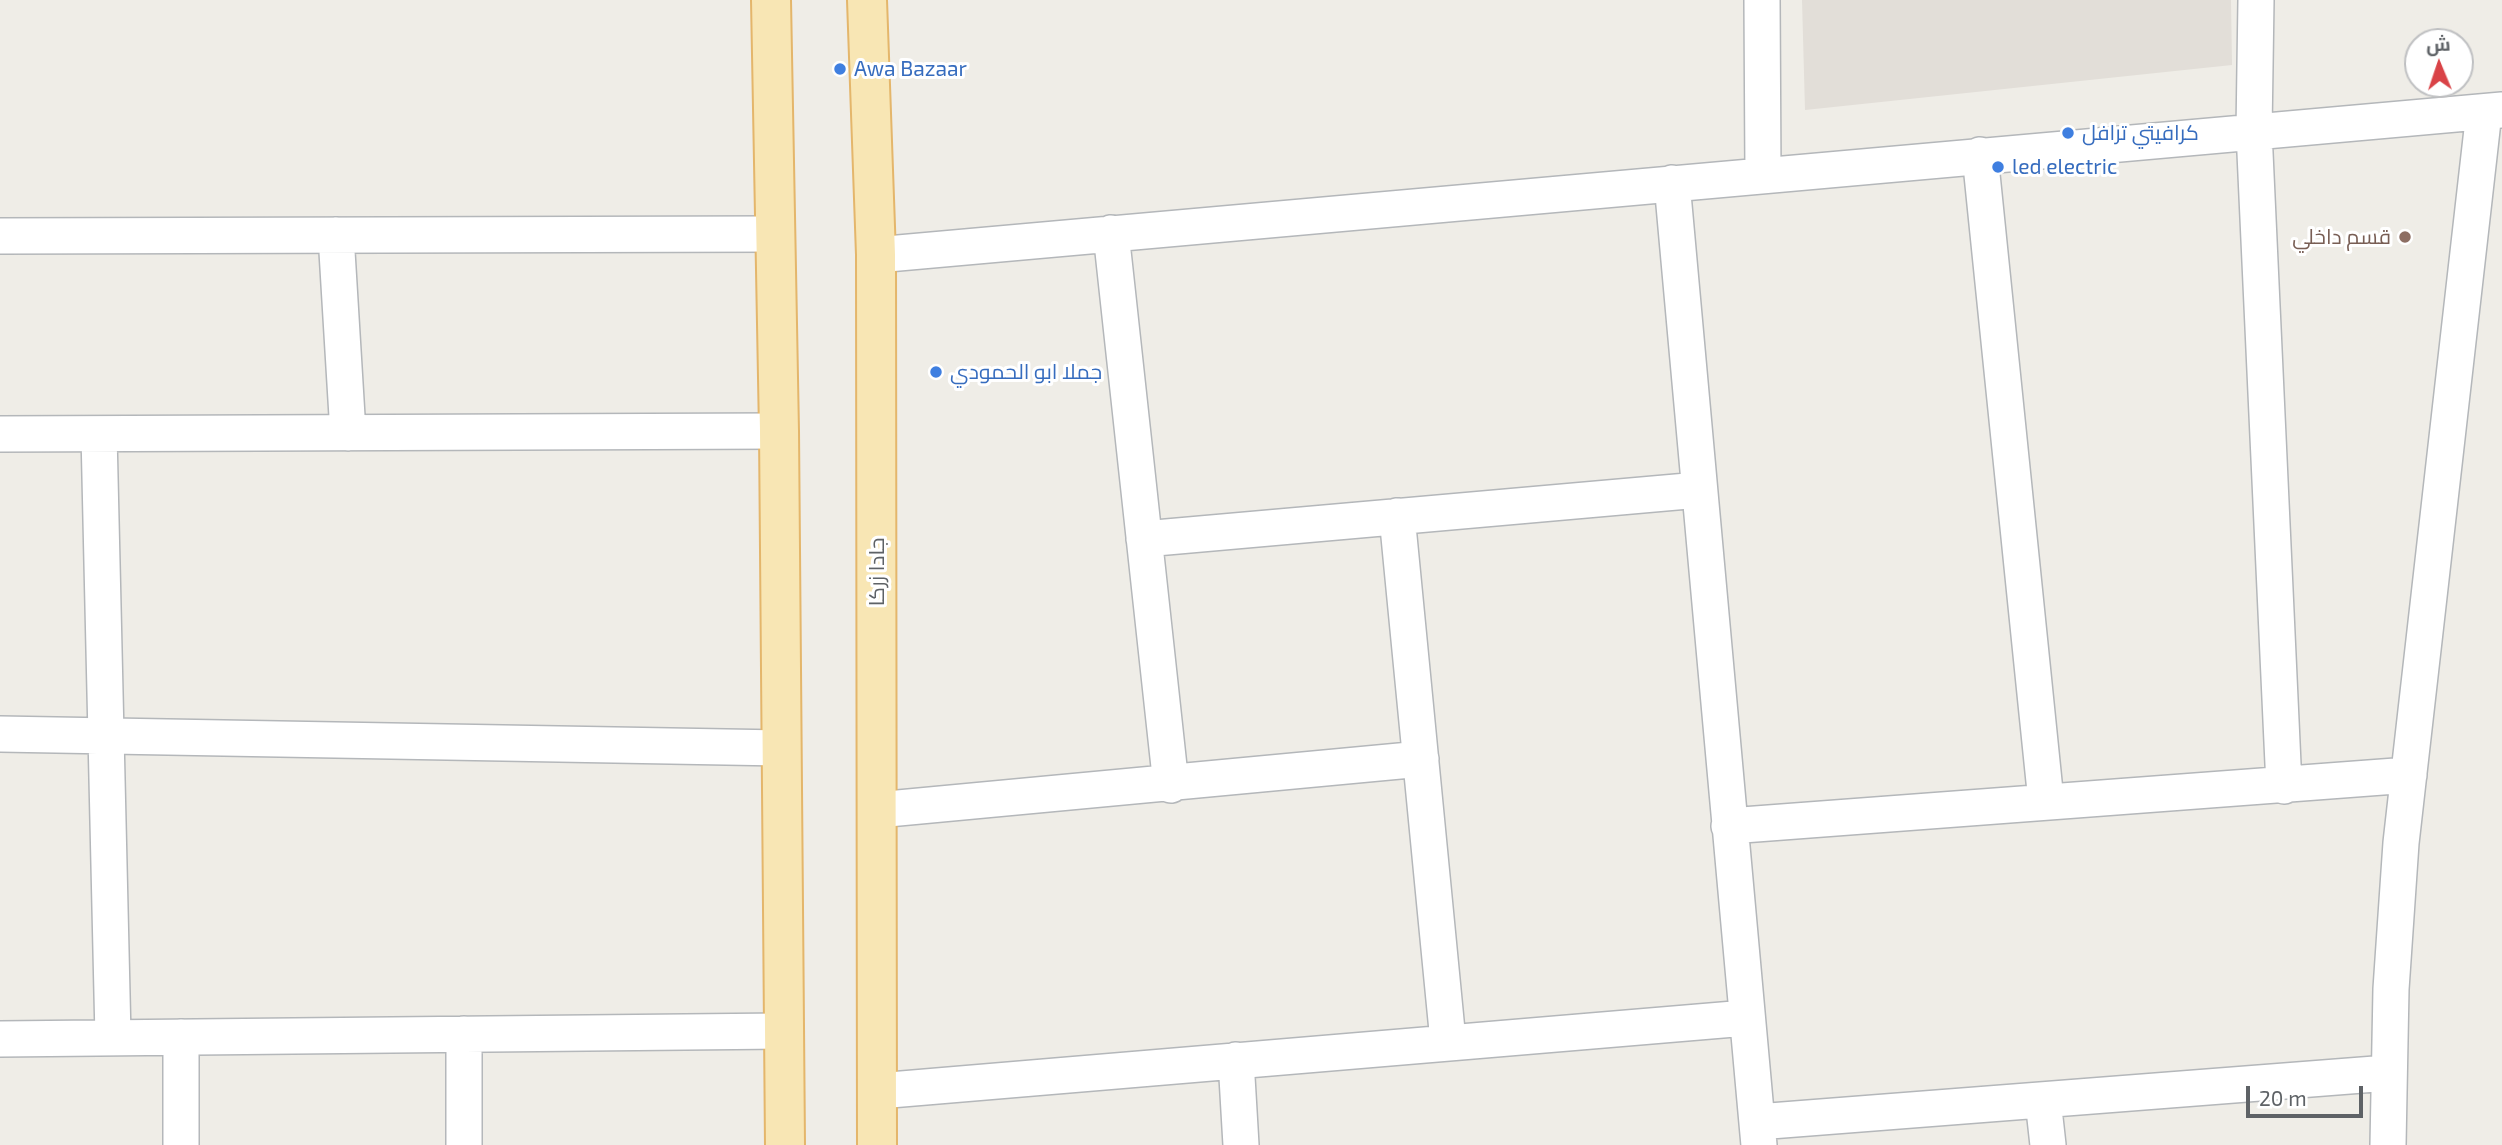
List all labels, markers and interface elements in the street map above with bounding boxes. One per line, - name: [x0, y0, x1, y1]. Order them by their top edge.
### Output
- north arrow: [2404, 28, 2474, 98]
- text: ش: [2426, 32, 2451, 55]
- place label: Awa Bazaar: [854, 56, 967, 82]
- marker: Awa Bazaar: [832, 61, 848, 77]
- place label: كرافيتي ترافل: [2082, 120, 2199, 146]
- marker: كرافيتي ترافل: [2060, 125, 2076, 141]
- place label: led electric: [2012, 154, 2117, 180]
- marker: led electric: [1990, 159, 2006, 175]
- place label: قسم داخلي: [2292, 224, 2391, 250]
- marker: قسم داخلي: [2397, 229, 2413, 245]
- place label: جملا ابو الحمودي: [950, 359, 1102, 385]
- marker: جملا ابو الحمودي: [928, 364, 944, 380]
- street label: جادا زرکا: [864, 538, 890, 606]
- scale bar: [2250, 1072, 2367, 1116]
- text: 20 m: [2259, 1085, 2307, 1110]

